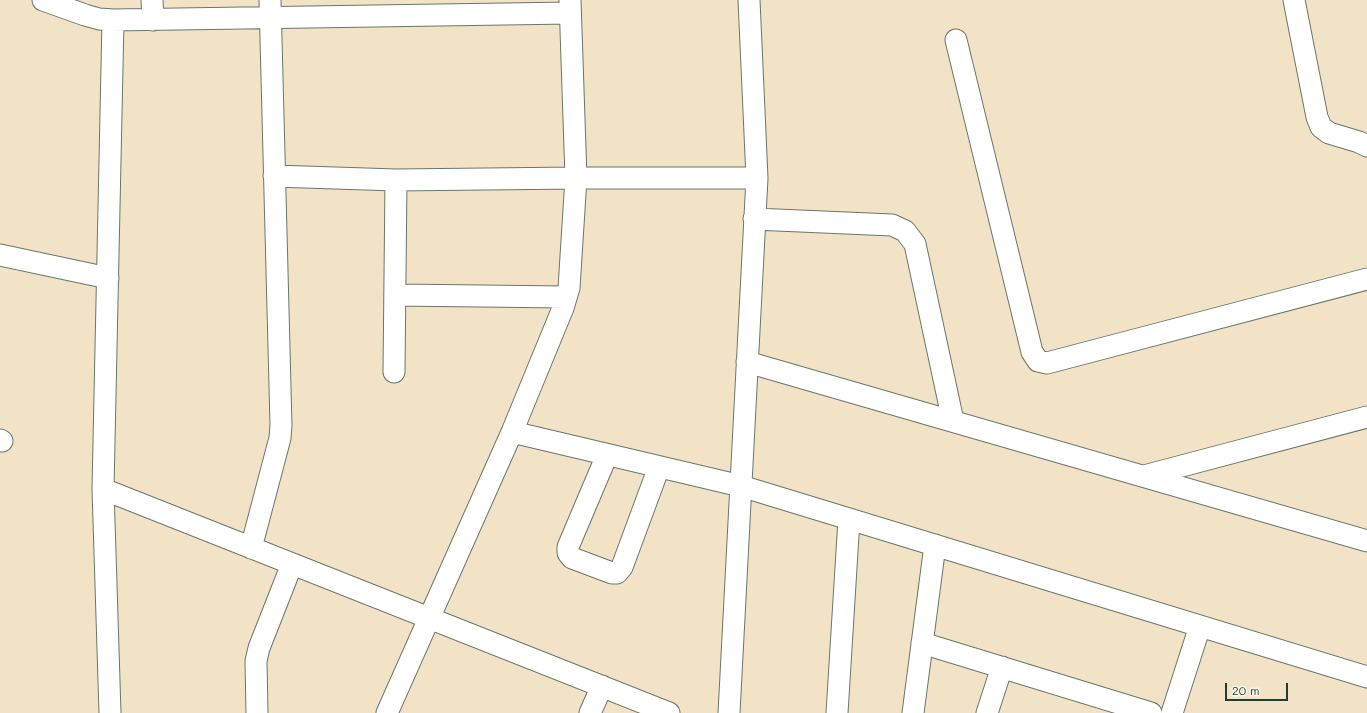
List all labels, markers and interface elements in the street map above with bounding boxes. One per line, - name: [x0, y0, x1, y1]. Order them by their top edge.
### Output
- scale bar: [1227, 675, 1290, 701]
- text: 20 m: [1232, 682, 1260, 698]

